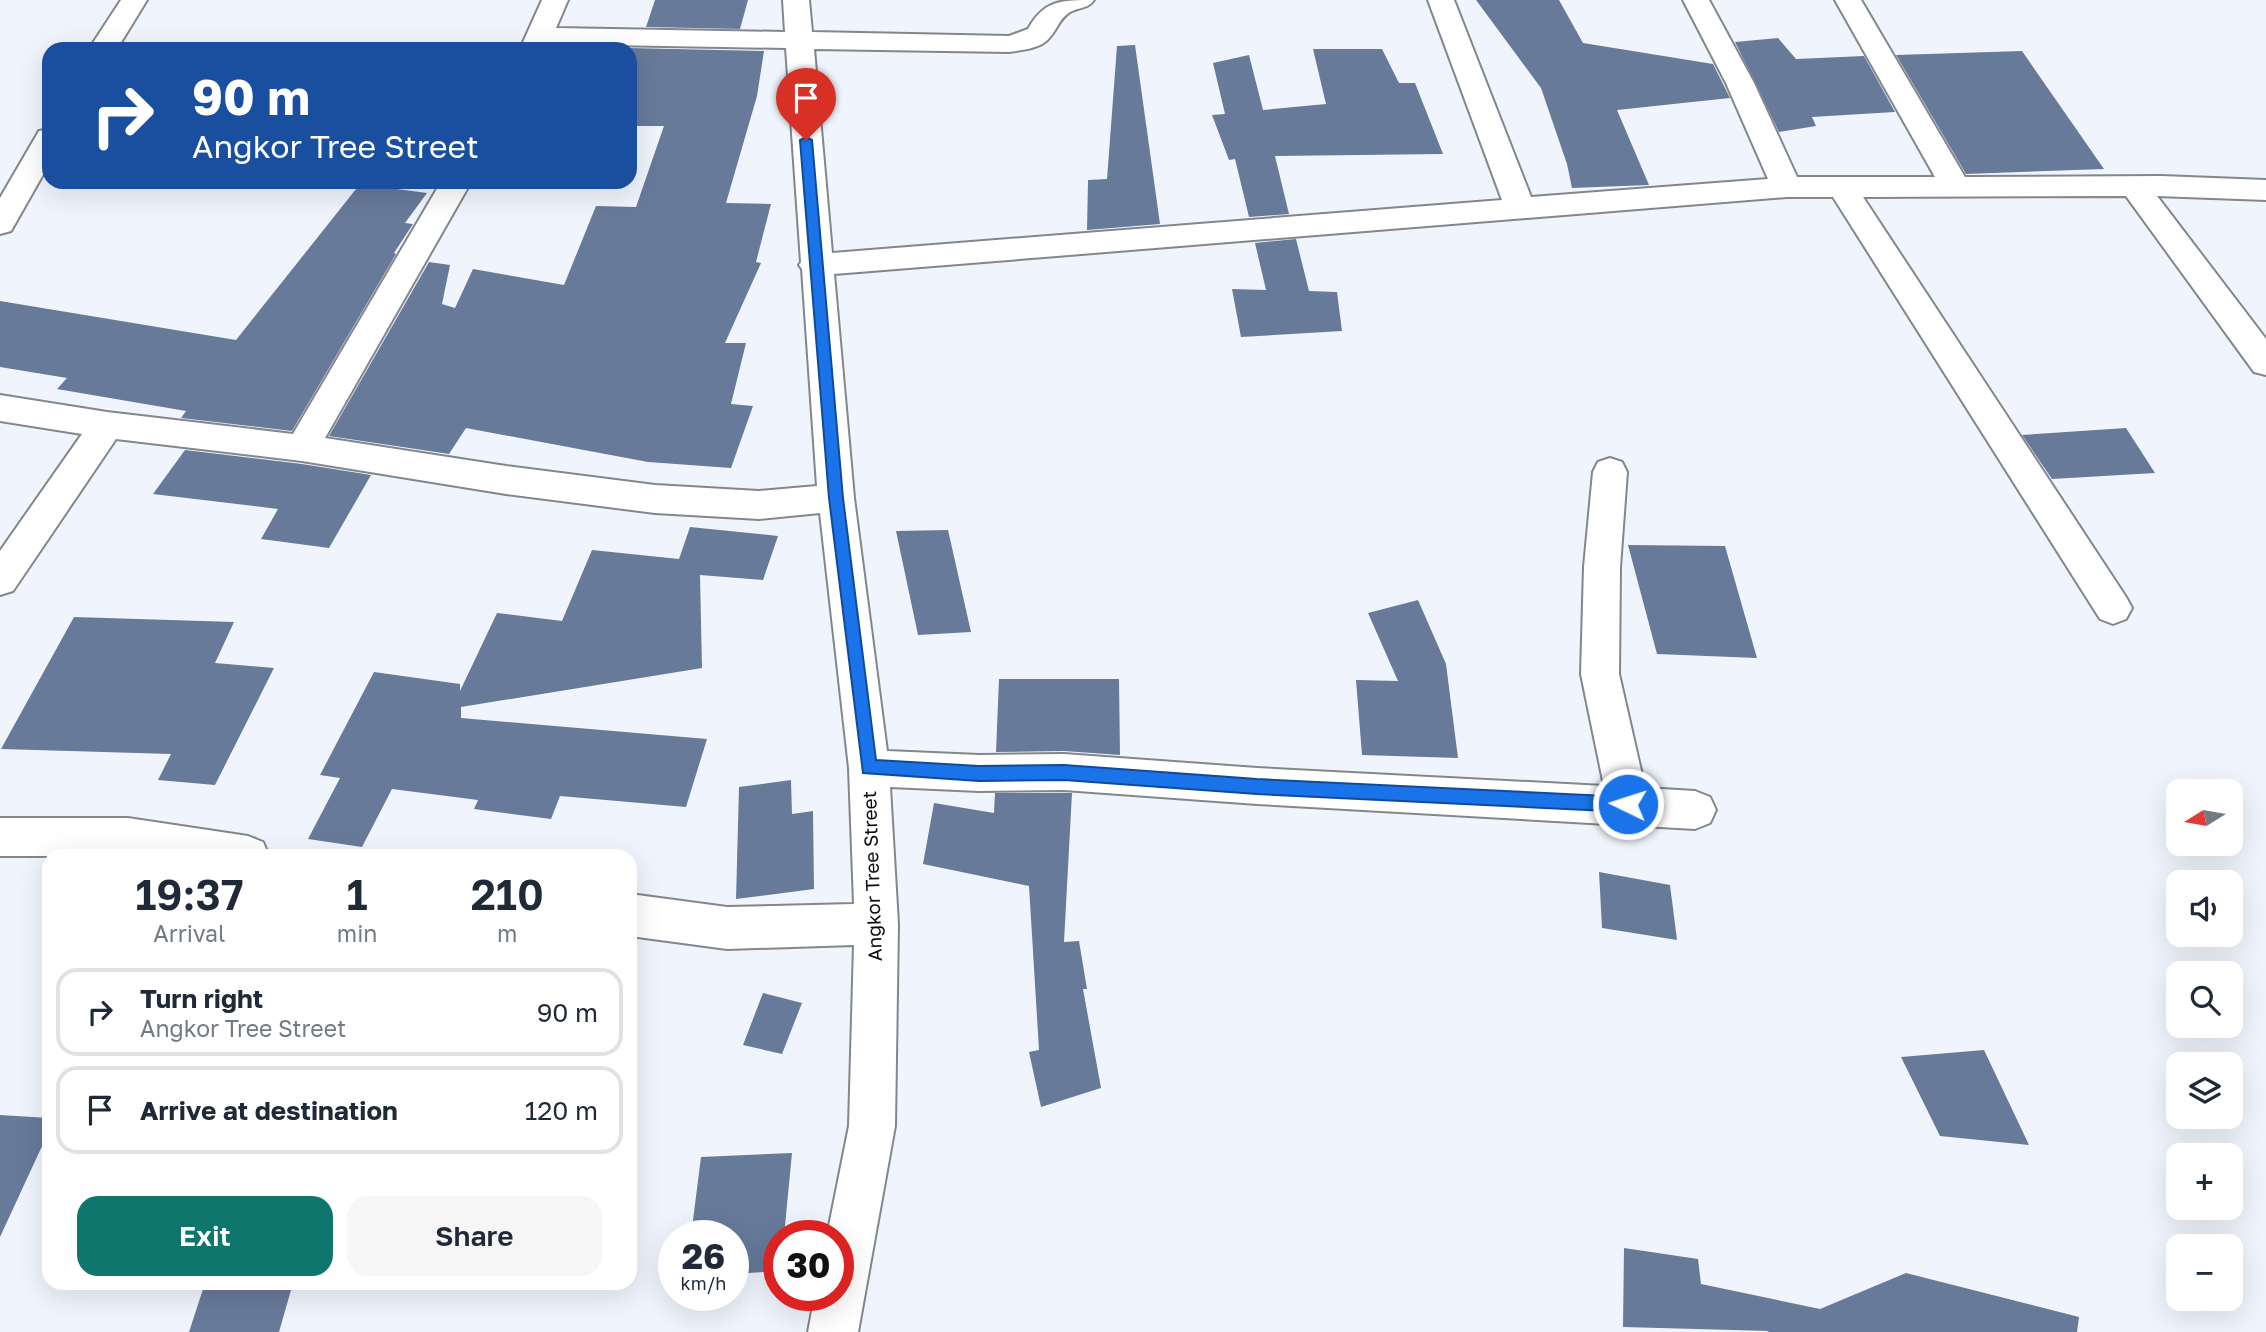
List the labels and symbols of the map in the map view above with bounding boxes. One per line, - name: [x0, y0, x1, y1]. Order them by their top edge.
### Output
- pin: [776, 68, 836, 140]
- position arrow: [1591, 767, 1665, 841]
- north arrow: [2166, 779, 2244, 856]
- street label: Angkor Tree Street: [857, 790, 886, 962]
- speed limit sign: 30: [763, 1220, 854, 1311]

